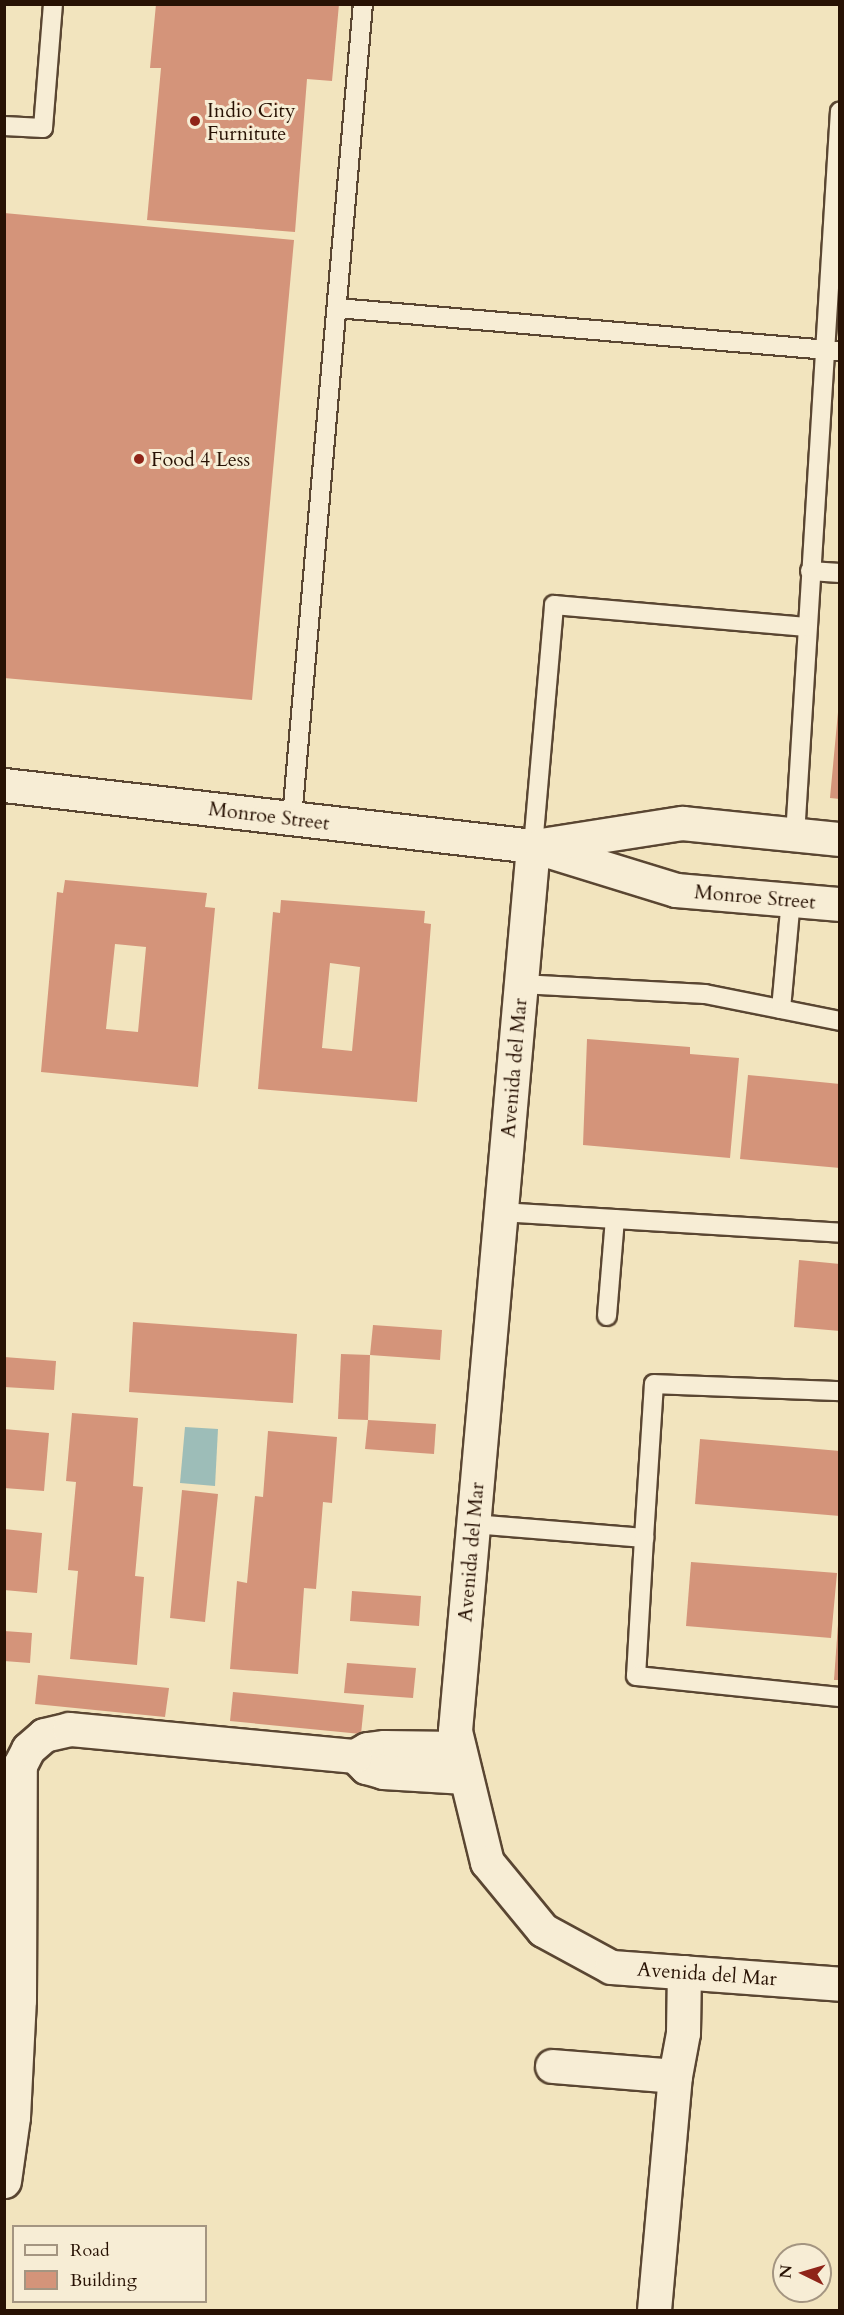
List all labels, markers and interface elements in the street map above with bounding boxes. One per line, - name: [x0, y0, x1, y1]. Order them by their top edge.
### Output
- place label: Indio City Furnitute: [207, 98, 295, 145]
- marker: Indio City Furnitute: [188, 114, 202, 128]
- place label: Food 4 Less: [151, 447, 250, 471]
- marker: Food 4 Less: [132, 452, 146, 466]
- street label: Monroe Street: [207, 797, 331, 835]
- street label: Monroe Street: [693, 880, 817, 914]
- street label: Avenida del Mar: [496, 997, 532, 1139]
- street label: Avenida del Mar: [453, 1481, 489, 1623]
- street label: Avenida del Mar: [636, 1957, 778, 1991]
- legend: [12, 2225, 207, 2303]
- text: Road: [70, 2238, 110, 2263]
- north arrow: [772, 2243, 832, 2303]
- text: N: [774, 2264, 798, 2279]
- text: Building: [70, 2268, 137, 2293]

